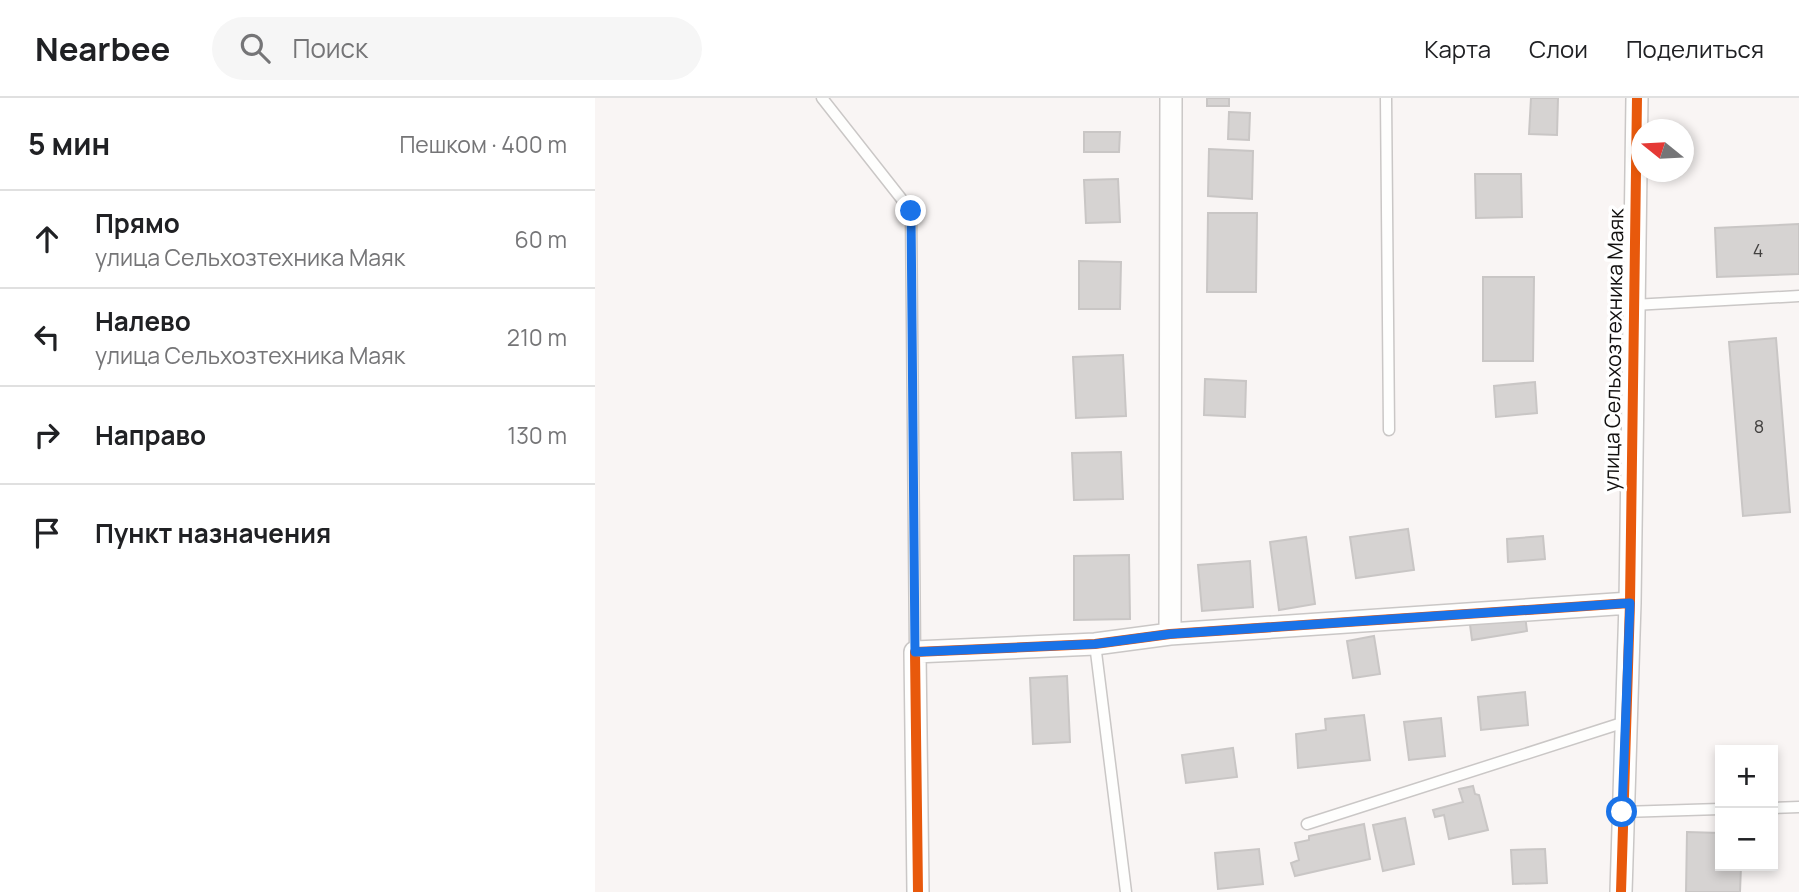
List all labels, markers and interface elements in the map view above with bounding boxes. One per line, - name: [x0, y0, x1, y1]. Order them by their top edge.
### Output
- search box: [212, 17, 702, 80]
- text: Nearbee: [35, 26, 170, 71]
- icon: search: [236, 29, 274, 67]
- text: Поиск: [292, 30, 368, 66]
- text: Карта: [1424, 32, 1491, 65]
- text: Слои: [1529, 32, 1588, 65]
- text: Поделиться: [1626, 32, 1764, 65]
- north arrow: [1631, 119, 1694, 182]
- text: 5 мин: [28, 123, 110, 164]
- text: Пешком · 400 m: [399, 128, 567, 160]
- route end: [895, 195, 926, 226]
- text: Прямо: [95, 205, 180, 241]
- street label: улица Сельхозтехника Маяк: [1597, 208, 1629, 492]
- icon: ahead: [28, 220, 66, 258]
- text: 60 m: [515, 223, 567, 255]
- house number: 4: [1753, 238, 1763, 262]
- text: улица Сельхозтехника Маяк: [95, 241, 405, 273]
- text: Налево: [95, 303, 191, 339]
- icon: left: [28, 318, 66, 356]
- text: 210 m: [507, 321, 567, 353]
- text: улица Сельхозтехника Маяк: [95, 339, 405, 371]
- house number: 8: [1754, 414, 1764, 438]
- icon: right: [28, 416, 66, 454]
- text: Направо: [95, 417, 206, 453]
- text: 130 m: [507, 419, 567, 451]
- icon: arrive: [28, 514, 66, 552]
- text: Пункт назначения: [95, 515, 331, 551]
- map controls: [1715, 745, 1778, 871]
- button: +: [1715, 745, 1778, 808]
- route start: [1606, 796, 1637, 827]
- button: −: [1715, 808, 1778, 871]

